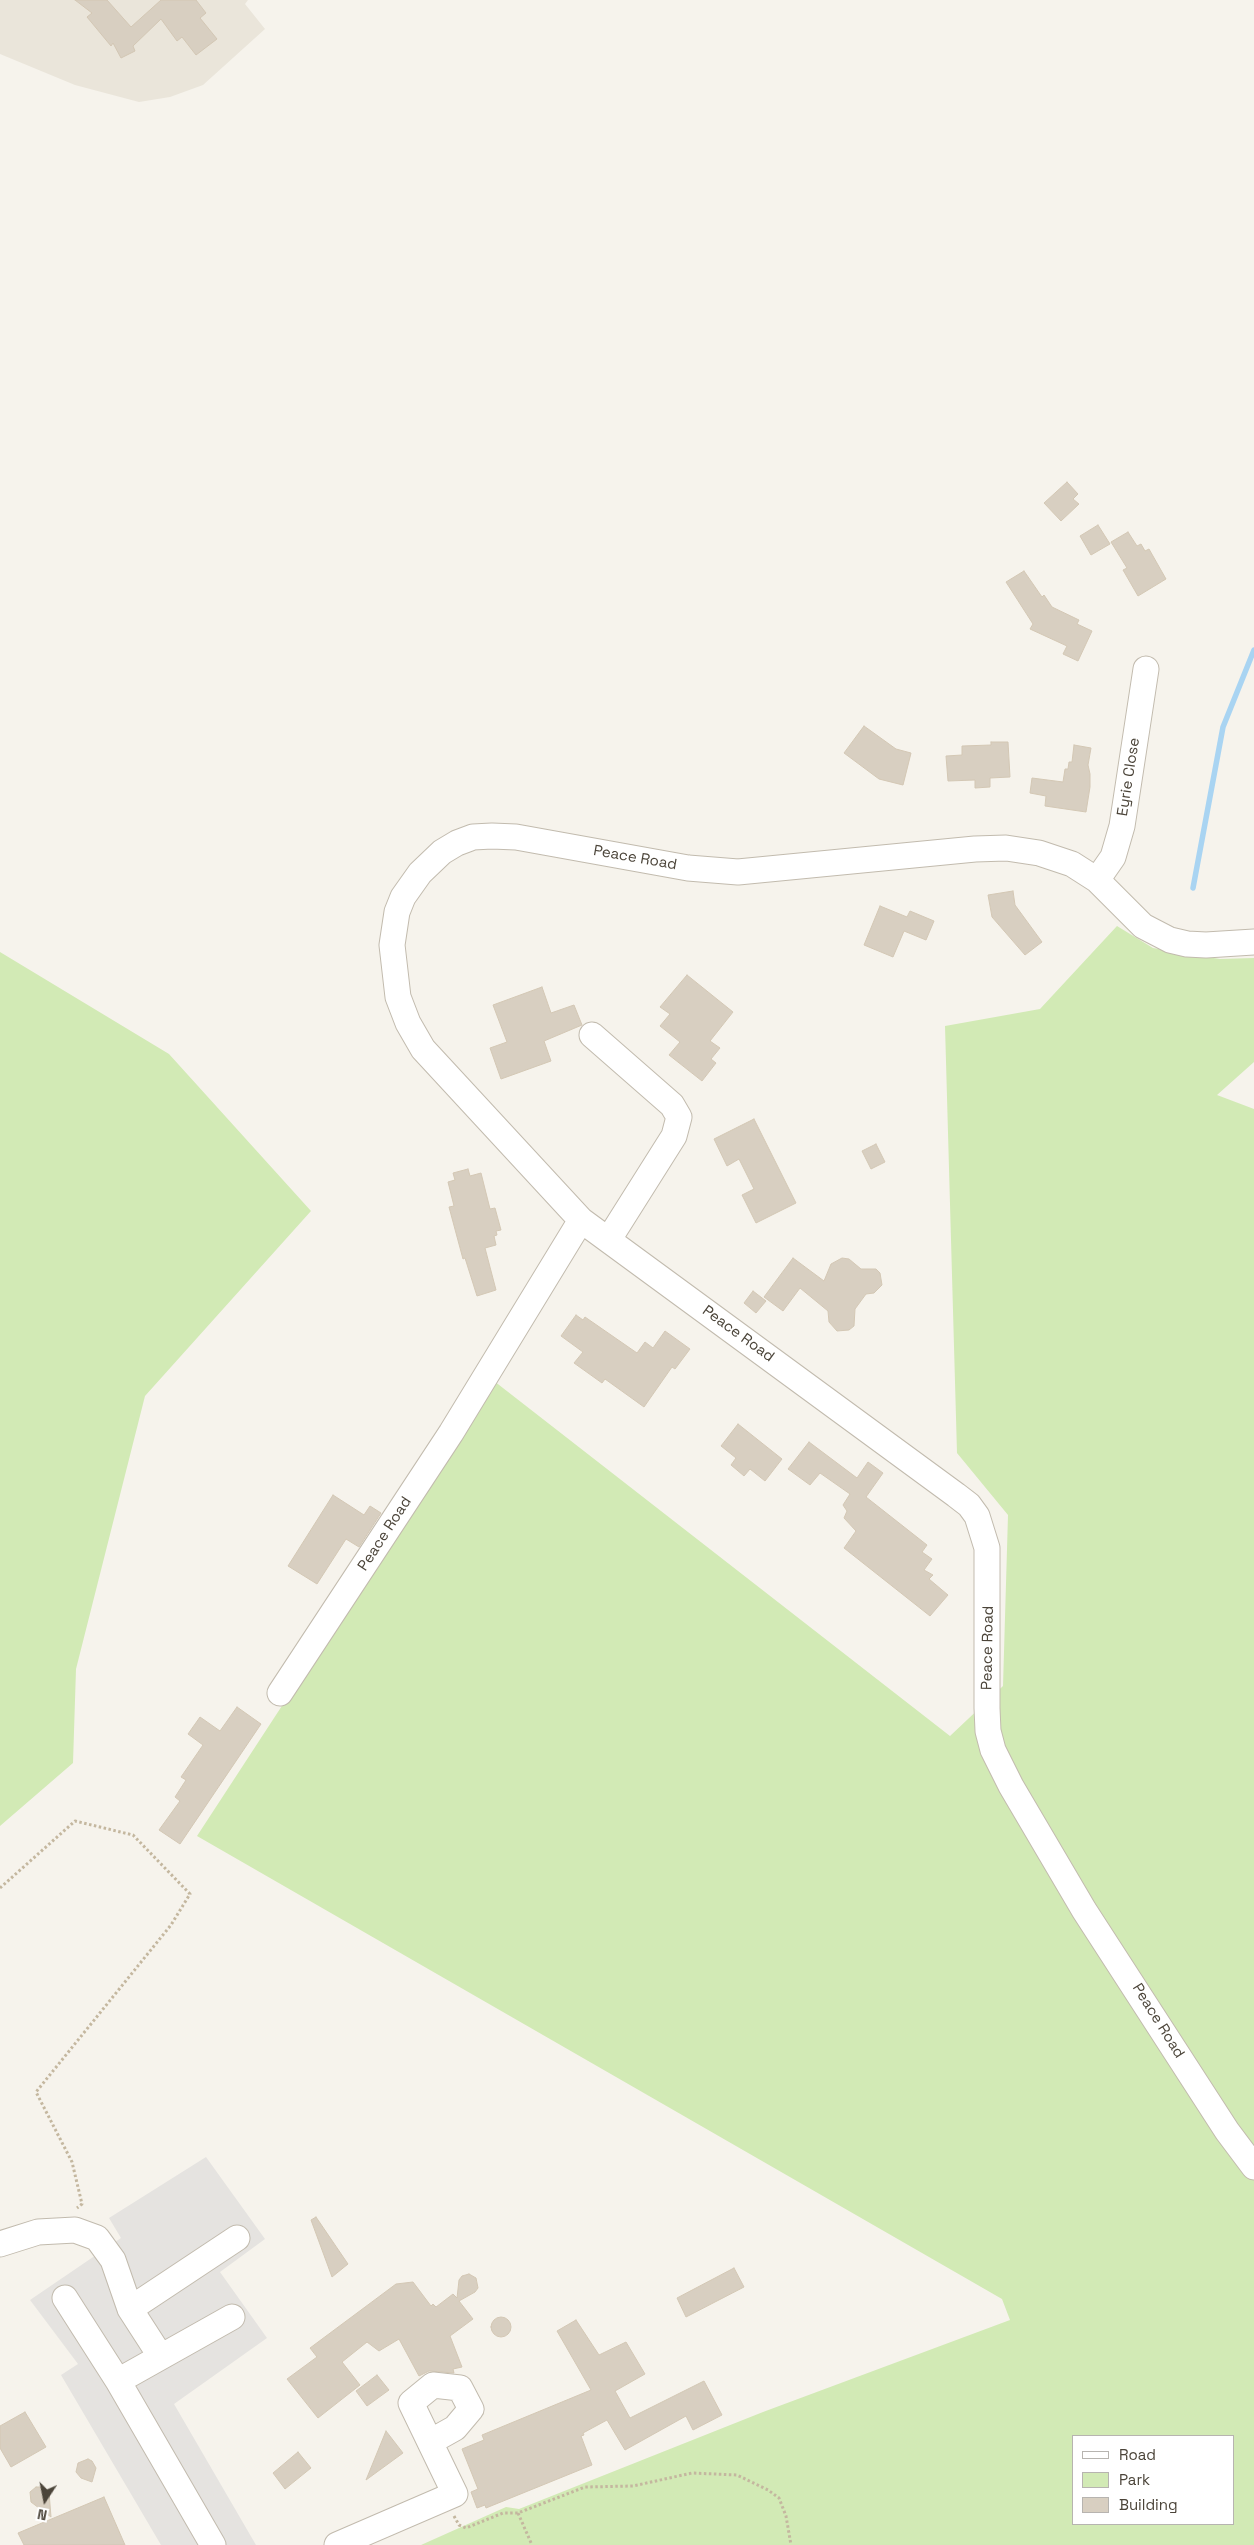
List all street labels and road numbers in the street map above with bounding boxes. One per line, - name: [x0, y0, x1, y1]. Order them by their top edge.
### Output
- street label: Eyrie Close: [1114, 737, 1144, 817]
- street label: Peace Road: [592, 842, 678, 874]
- street label: Peace Road: [698, 1302, 778, 1366]
- street label: Peace Road: [354, 1494, 416, 1574]
- street label: Peace Road: [978, 1606, 998, 1690]
- street label: Peace Road: [1128, 1980, 1188, 2062]

